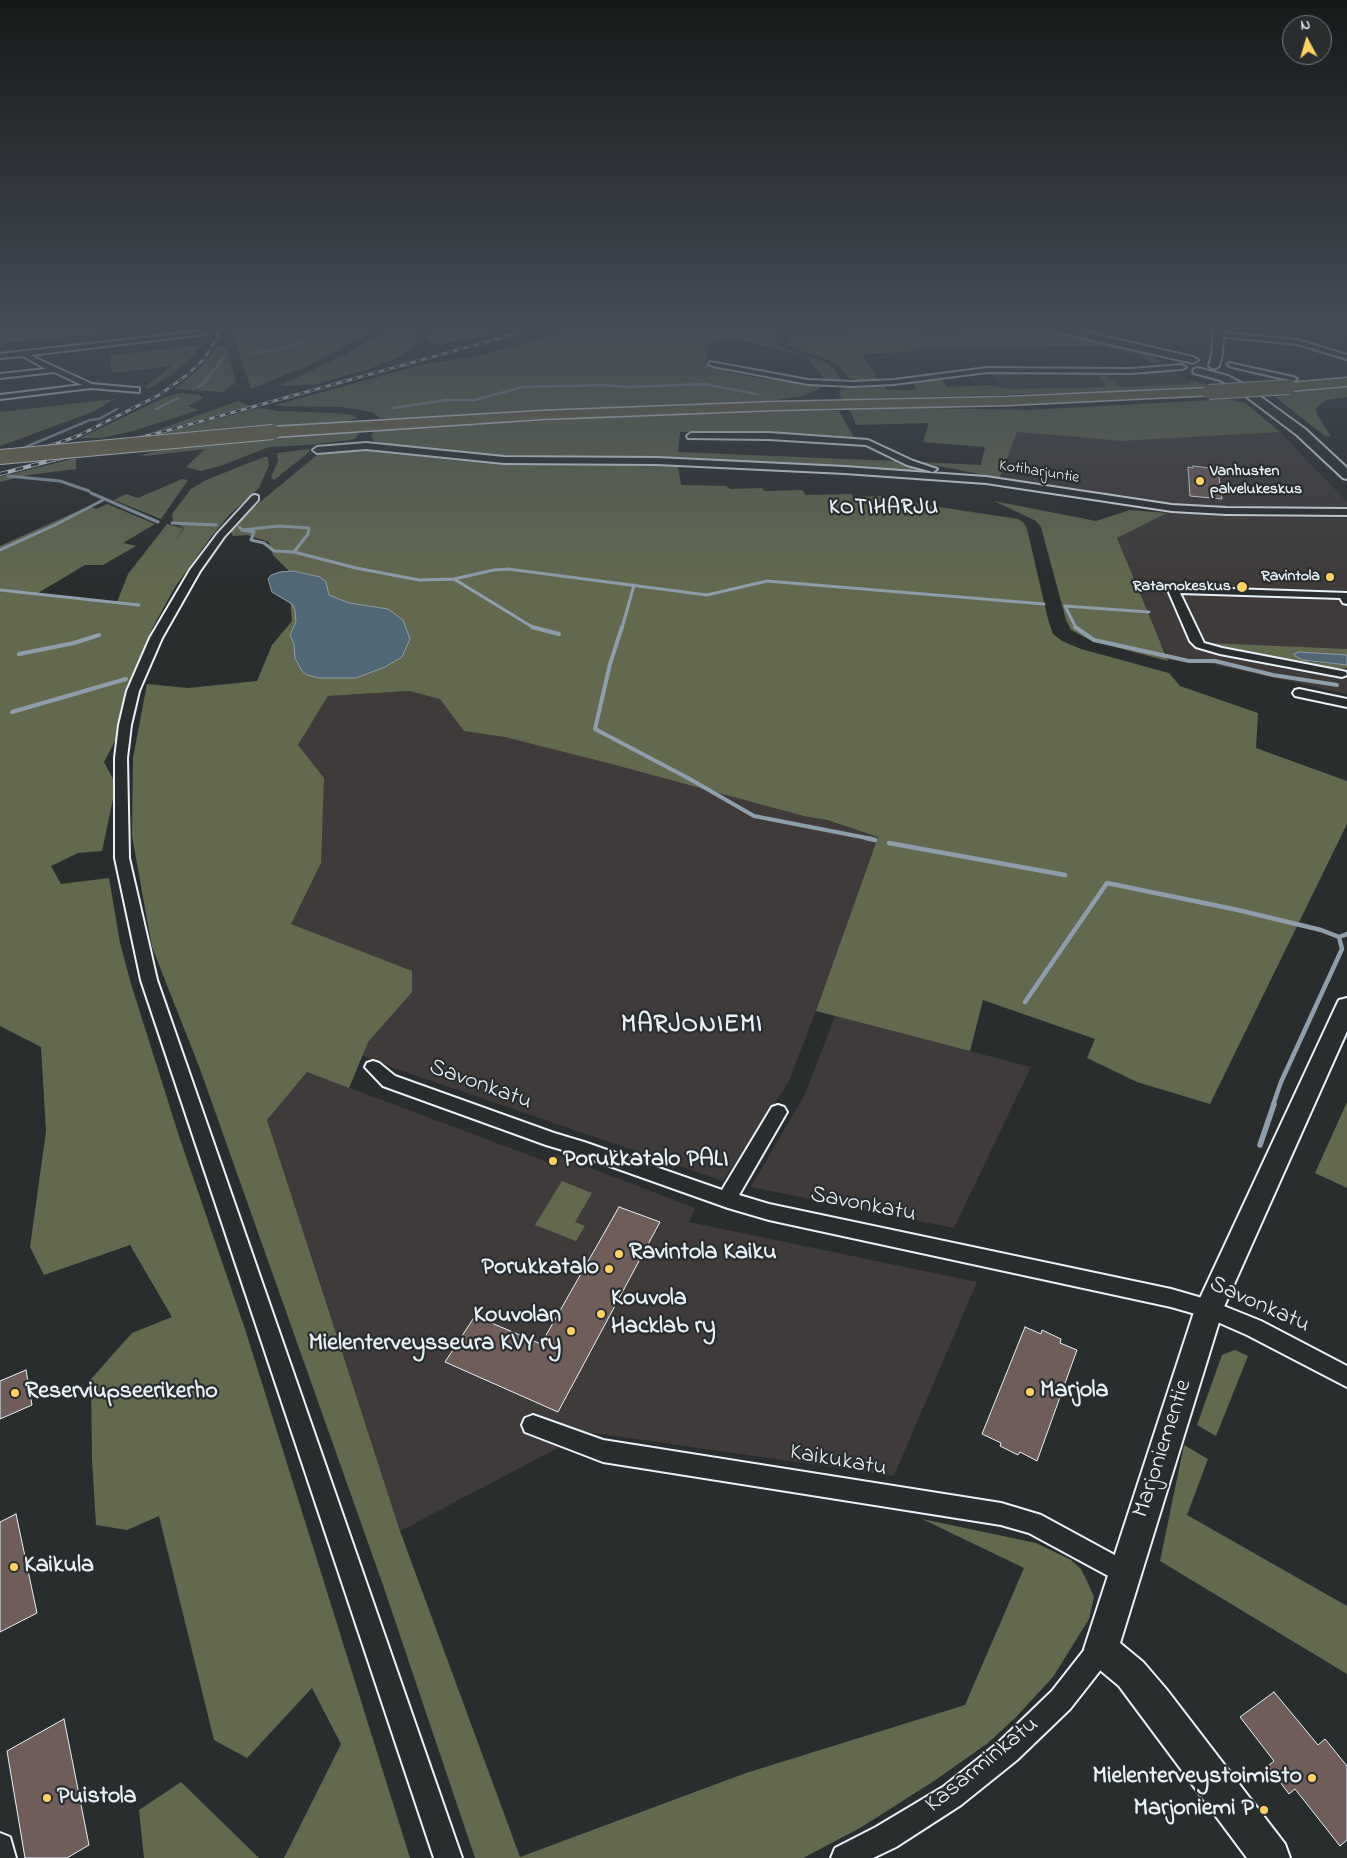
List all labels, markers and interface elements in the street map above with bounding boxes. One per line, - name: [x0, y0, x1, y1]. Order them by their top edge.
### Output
- north arrow: [1282, 15, 1332, 65]
- text: N: [1300, 15, 1311, 37]
- street label: Kotiharjuntie: [997, 457, 1081, 489]
- place label: Vanhusten palvelukeskus: [1210, 462, 1302, 500]
- marker: Vanhusten palvelukeskus: [1194, 475, 1206, 487]
- district label: KOTIHARJU: [828, 497, 940, 523]
- place label: Ravintola: [1261, 567, 1320, 587]
- marker: Ravintola: [1324, 571, 1336, 583]
- place label: Ratamokeskus: [1133, 577, 1231, 597]
- marker: Ratamokeskus: [1235, 580, 1249, 594]
- district label: MARJONIEMI: [620, 1012, 764, 1042]
- street label: Savonkatu: [425, 1054, 535, 1118]
- place label: Porukkatalo PALI: [563, 1147, 728, 1175]
- marker: Porukkatalo PALI: [547, 1155, 559, 1167]
- street label: Savonkatu: [808, 1182, 918, 1230]
- place label: Ravintola Kaiku: [629, 1240, 777, 1268]
- marker: Ravintola Kaiku: [613, 1248, 625, 1260]
- place label: Porukkatalo: [481, 1255, 599, 1283]
- marker: Porukkatalo: [603, 1263, 615, 1275]
- street label: Savonkatu: [1204, 1271, 1314, 1341]
- place label: Kouvola Hacklab ry: [611, 1286, 716, 1342]
- place label: Kouvolan Mielenterveysseura KVY ry: [308, 1303, 561, 1359]
- marker: Kouvola Hacklab ry: [595, 1308, 607, 1320]
- marker: Kouvolan Mielenterveysseura KVY ry: [565, 1325, 577, 1337]
- street label: Marjoniementie: [1128, 1376, 1200, 1522]
- place label: Marjola: [1040, 1378, 1109, 1406]
- place label: Reserviupseerikerho: [25, 1379, 218, 1407]
- marker: Marjola: [1024, 1386, 1036, 1398]
- marker: Reserviupseerikerho: [9, 1387, 21, 1399]
- street label: Kaikukatu: [787, 1439, 889, 1485]
- place label: Kaikula: [24, 1553, 94, 1581]
- marker: Kaikula: [8, 1561, 20, 1573]
- street label: Kasarminkatu: [921, 1712, 1045, 1820]
- place label: Mielenterveystoimisto: [1093, 1764, 1302, 1792]
- marker: Mielenterveystoimisto: [1306, 1772, 1318, 1784]
- place label: Puistola: [57, 1784, 136, 1812]
- marker: Puistola: [41, 1792, 53, 1804]
- place label: Marjoniemi P: [1133, 1796, 1254, 1824]
- marker: Marjoniemi P: [1258, 1804, 1270, 1816]

